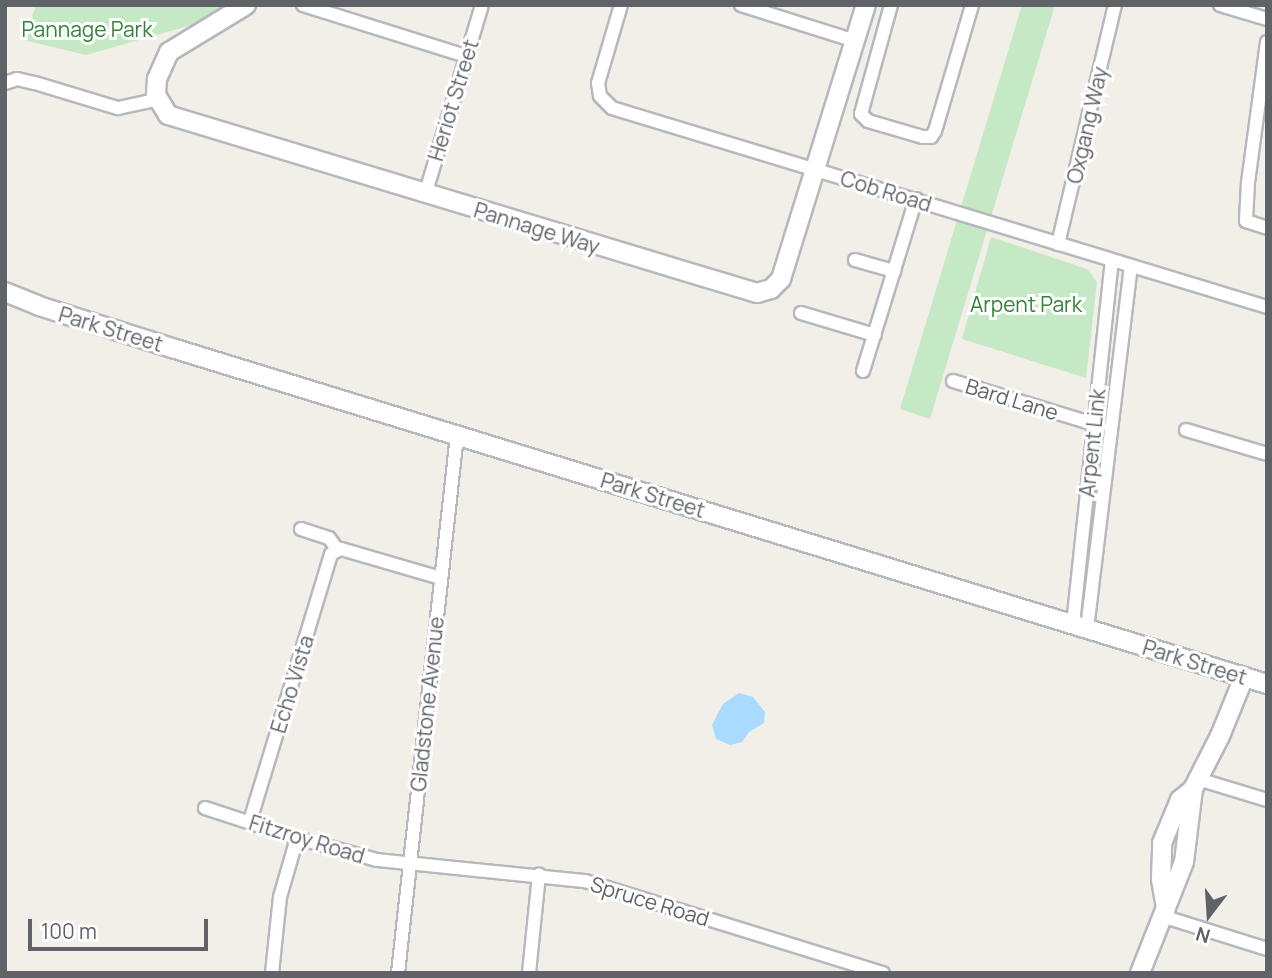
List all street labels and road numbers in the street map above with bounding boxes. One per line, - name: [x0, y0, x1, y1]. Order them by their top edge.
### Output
- street label: Heriot Street: [423, 36, 483, 164]
- street label: Oxgang Way: [1061, 64, 1113, 186]
- street label: Cob Road: [837, 165, 935, 217]
- street label: Pannage Way: [471, 197, 603, 259]
- street label: Park Street: [56, 301, 166, 357]
- street label: Bard Lane: [963, 373, 1061, 425]
- street label: Arpent Link: [1074, 388, 1110, 498]
- street label: Park Street: [598, 467, 708, 523]
- street label: Gladstone Avenue: [405, 615, 449, 793]
- street label: Echo Vista: [265, 632, 319, 736]
- street label: Park Street: [1140, 634, 1250, 690]
- street label: Fitzroy Road: [246, 809, 368, 869]
- street label: Spruce Road: [588, 871, 712, 931]

